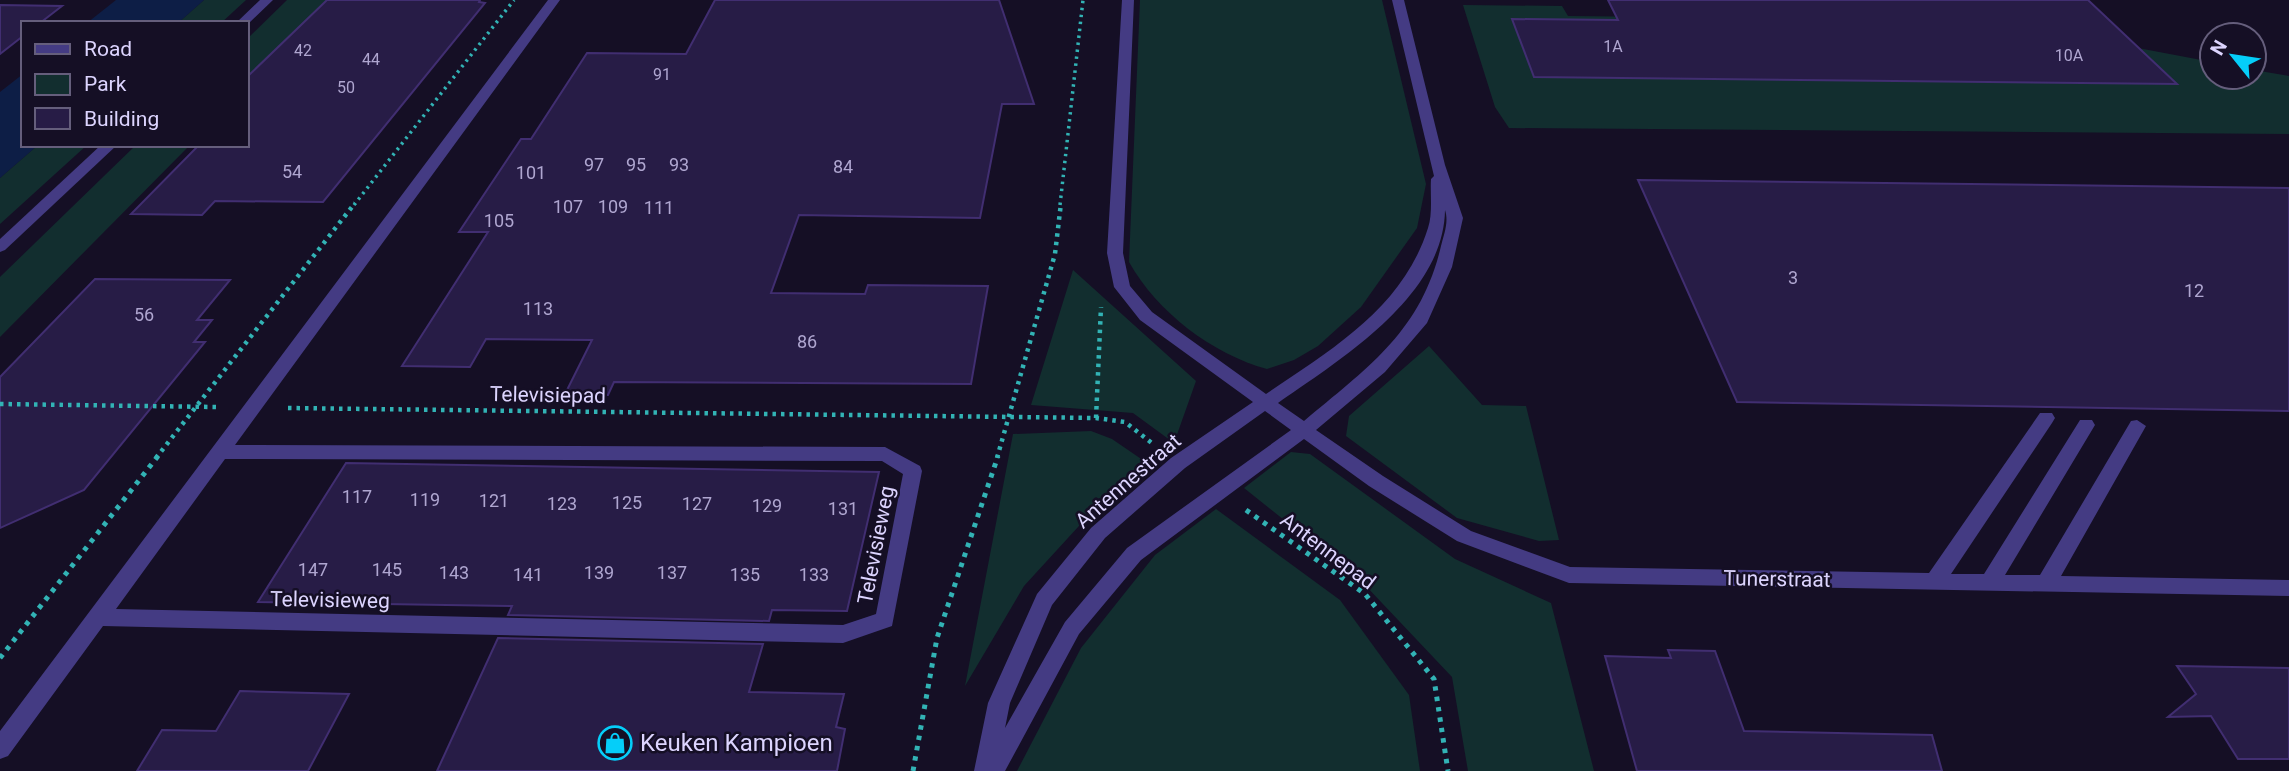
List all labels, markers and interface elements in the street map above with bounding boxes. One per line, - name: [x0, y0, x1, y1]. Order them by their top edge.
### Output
- legend: [21, 21, 248, 147]
- north arrow: [2198, 21, 2268, 91]
- text: N: [2205, 36, 2232, 59]
- text: Road: [84, 37, 132, 61]
- house number: 1A: [1603, 37, 1623, 56]
- house number: 42: [294, 41, 312, 60]
- house number: 10A: [2055, 46, 2084, 65]
- house number: 44: [362, 50, 380, 69]
- house number: 91: [653, 65, 671, 84]
- text: Park: [84, 72, 127, 96]
- house number: 50: [337, 78, 355, 97]
- text: Building: [84, 107, 159, 131]
- house number: 97: [584, 154, 604, 175]
- house number: 95: [626, 154, 646, 175]
- house number: 93: [669, 154, 689, 175]
- house number: 84: [833, 156, 853, 177]
- house number: 54: [282, 161, 302, 182]
- house number: 101: [516, 162, 546, 183]
- house number: 107: [553, 196, 583, 217]
- house number: 109: [598, 196, 628, 217]
- house number: 111: [644, 197, 674, 218]
- house number: 105: [484, 210, 514, 231]
- house number: 3: [1788, 267, 1798, 288]
- house number: 12: [2184, 280, 2204, 301]
- house number: 113: [523, 298, 553, 319]
- house number: 56: [134, 304, 154, 325]
- house number: 86: [797, 331, 817, 352]
- street label: Televisiepad: [490, 382, 606, 408]
- street label: Antennestraat: [1070, 429, 1186, 533]
- street label: Televisieweg: [853, 484, 899, 606]
- house number: 117: [342, 486, 372, 507]
- house number: 119: [410, 489, 440, 510]
- house number: 121: [479, 490, 509, 511]
- house number: 125: [612, 492, 642, 513]
- house number: 123: [547, 493, 577, 514]
- house number: 127: [682, 493, 712, 514]
- house number: 129: [752, 495, 782, 516]
- house number: 131: [828, 498, 858, 519]
- street label: Antennepad: [1276, 508, 1380, 594]
- house number: 147: [298, 559, 328, 580]
- house number: 145: [372, 559, 402, 580]
- house number: 143: [439, 562, 469, 583]
- house number: 139: [584, 562, 614, 583]
- house number: 137: [657, 562, 687, 583]
- house number: 141: [513, 564, 543, 585]
- house number: 135: [730, 564, 760, 585]
- house number: 133: [799, 564, 829, 585]
- street label: Tunerstraat: [1723, 566, 1831, 592]
- street label: Televisieweg: [270, 587, 390, 613]
- shop icon: Keuken Kampioen: [596, 724, 634, 762]
- place label: Keuken Kampioen: [640, 729, 833, 757]

